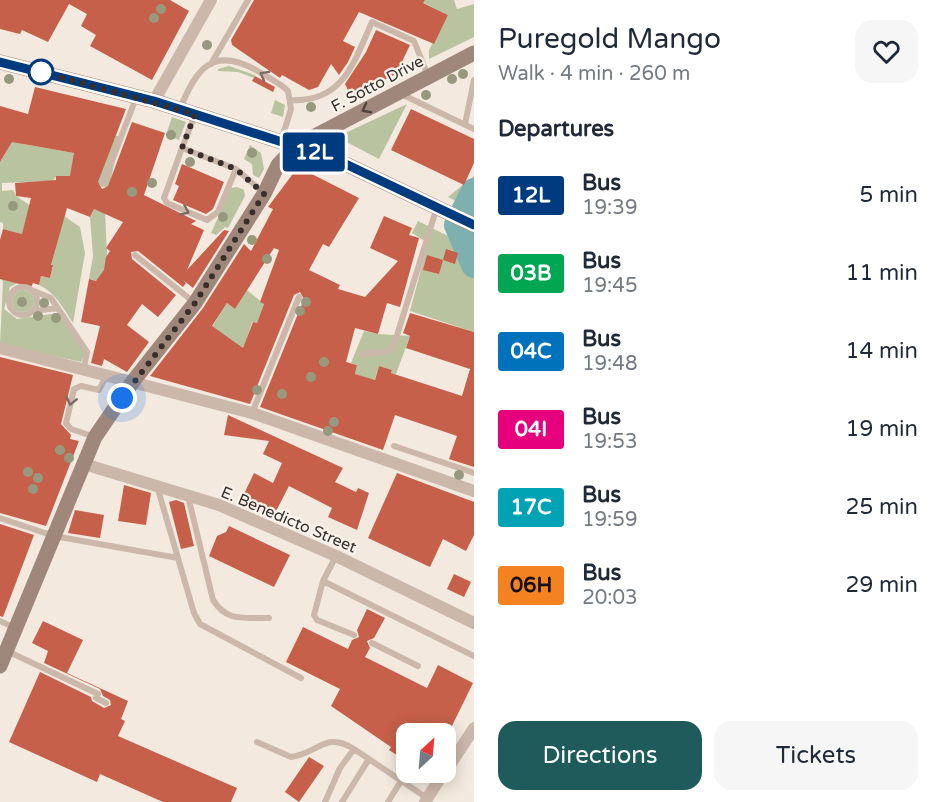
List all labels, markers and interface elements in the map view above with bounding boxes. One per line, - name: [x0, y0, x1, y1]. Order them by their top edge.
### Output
- button: heart: [855, 20, 918, 83]
- text: Puregold Mango: [498, 22, 721, 56]
- street label: F. Sotto Drive: [328, 51, 427, 117]
- unlabelled marker: [28, 59, 54, 85]
- text: Walk · 4 min · 260 m: [498, 62, 690, 86]
- one-way arrow: [260, 71, 270, 82]
- one-way arrow: [362, 102, 373, 113]
- text: Departures: [498, 116, 614, 142]
- line badge: 12L: [280, 132, 348, 172]
- text: 12L: [295, 140, 333, 165]
- text: Bus: [582, 170, 621, 196]
- text: 5 min: [859, 182, 918, 208]
- text: 12L: [512, 183, 550, 208]
- text: 19:39: [582, 196, 637, 220]
- one-way arrow: [179, 204, 190, 216]
- text: Bus: [582, 248, 621, 274]
- text: 11 min: [846, 260, 918, 286]
- text: 03B: [511, 261, 551, 286]
- text: 19:45: [582, 274, 637, 298]
- text: Bus: [582, 326, 621, 352]
- text: 14 min: [846, 338, 918, 364]
- text: 04C: [511, 339, 551, 364]
- text: 19:48: [582, 352, 637, 376]
- your location: [107, 383, 137, 413]
- one-way arrow: [66, 395, 79, 405]
- text: Bus: [582, 404, 621, 430]
- text: 19 min: [846, 416, 918, 442]
- text: 04I: [515, 417, 547, 442]
- text: 19:53: [582, 430, 637, 454]
- street label: E. Benedicto Street: [218, 482, 360, 558]
- text: Bus: [582, 482, 621, 508]
- text: 25 min: [846, 494, 918, 520]
- text: 17C: [511, 495, 551, 520]
- text: 19:59: [582, 508, 637, 532]
- text: Bus: [582, 560, 621, 586]
- text: 29 min: [846, 572, 918, 598]
- text: 06H: [510, 573, 552, 598]
- text: 20:03: [582, 586, 638, 610]
- button: Directions: [498, 721, 702, 790]
- button: Tickets: [714, 721, 918, 790]
- north arrow: [396, 723, 456, 783]
- map controls: [396, 723, 456, 783]

